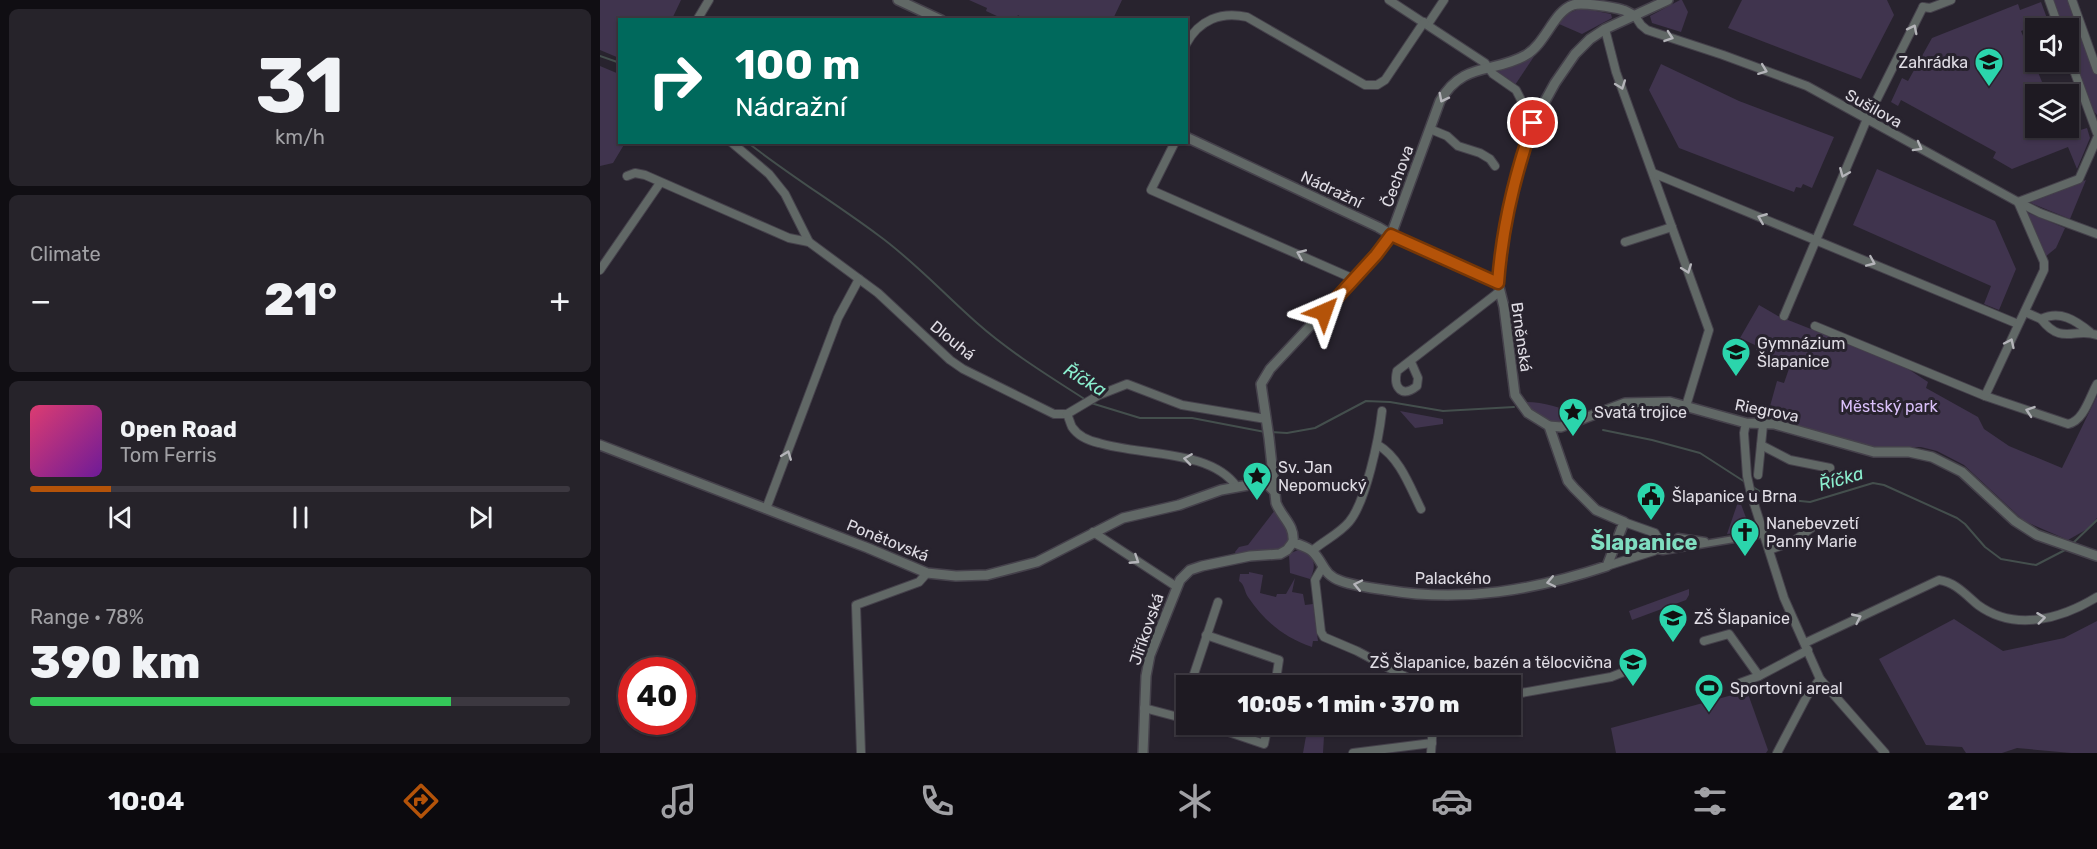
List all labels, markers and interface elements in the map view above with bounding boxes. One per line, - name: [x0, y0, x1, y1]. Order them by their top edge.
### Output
- map controls: [2025, 18, 2079, 138]
- button: sound: [2025, 18, 2079, 72]
- one-way arrow: [1906, 25, 1917, 36]
- one-way arrow: [1663, 30, 1674, 42]
- text: 31: [255, 39, 345, 132]
- text: 100 m: [735, 40, 860, 90]
- icon: right: [636, 42, 714, 120]
- school or university icon: Zahrádka: [1973, 46, 2005, 88]
- place label: Zahrádka: [1899, 53, 1968, 72]
- one-way arrow: [1757, 63, 1768, 75]
- one-way arrow: [1614, 79, 1626, 90]
- button: layers: [2025, 84, 2079, 138]
- street label: Sušilova: [1842, 85, 1905, 132]
- text: Nádražní: [735, 91, 846, 123]
- one-way arrow: [1438, 92, 1450, 103]
- pin: [1507, 97, 1558, 148]
- icon: arrive: [1516, 106, 1549, 139]
- text: km/h: [275, 125, 325, 149]
- one-way arrow: [1911, 140, 1922, 151]
- street label: Čechova: [1377, 142, 1417, 210]
- one-way arrow: [1839, 166, 1851, 177]
- street label: Nádražní: [1298, 167, 1367, 212]
- one-way arrow: [1758, 213, 1769, 225]
- text: Climate: [30, 242, 101, 266]
- one-way arrow: [1297, 250, 1308, 262]
- one-way arrow: [1864, 255, 1875, 267]
- one-way arrow: [1680, 262, 1692, 273]
- text: 21°: [264, 273, 337, 326]
- position arrow: [1292, 280, 1356, 344]
- text: −: [30, 281, 51, 320]
- text: +: [549, 281, 570, 320]
- street label: Brněnská: [1507, 301, 1536, 373]
- street label: Dlouhá: [926, 317, 979, 364]
- place label: Gymnázium Šlapanice: [1757, 334, 1845, 371]
- school or university icon: Gymnázium Šlapanice: [1720, 336, 1752, 378]
- one-way arrow: [2002, 338, 2014, 349]
- water label: Říčka: [1060, 359, 1111, 402]
- street label: Riegrova: [1733, 395, 1801, 426]
- place icon: Svatá trojice: [1557, 396, 1589, 438]
- park label: Městský park: [1840, 397, 1938, 416]
- place label: Svatá trojice: [1594, 403, 1687, 422]
- one-way arrow: [2025, 405, 2036, 418]
- text: Open Road: [120, 416, 237, 443]
- text: Tom Ferris: [120, 443, 217, 467]
- one-way arrow: [779, 450, 792, 461]
- one-way arrow: [1183, 453, 1192, 465]
- place label: Sv. Jan Nepomucký: [1278, 458, 1367, 495]
- place icon: Sv. Jan Nepomucký: [1241, 460, 1273, 502]
- water label: Říčka: [1816, 462, 1867, 496]
- public building icon: Šlapanice u Brna: [1635, 480, 1667, 522]
- place label: Šlapanice u Brna: [1672, 486, 1797, 506]
- icon: previous: [104, 501, 137, 534]
- icon: pause: [284, 501, 317, 534]
- icon: next: [464, 501, 497, 534]
- place label: Nanebevzetí Panny Marie: [1766, 514, 1860, 551]
- street label: Ponětovská: [844, 515, 932, 566]
- church icon: Nanebevzetí Panny Marie: [1729, 516, 1761, 558]
- district label: Šlapanice: [1590, 529, 1698, 556]
- one-way arrow: [1129, 552, 1139, 564]
- street label: Palackého: [1415, 569, 1491, 588]
- one-way arrow: [1546, 575, 1556, 588]
- one-way arrow: [1354, 579, 1364, 592]
- street label: Jiříkovská: [1125, 591, 1168, 667]
- school or university icon: ZŠ Šlapanice: [1657, 602, 1689, 644]
- text: Range · 78%: [30, 605, 144, 629]
- place label: ZŠ Šlapanice: [1694, 608, 1790, 628]
- one-way arrow: [1851, 613, 1862, 625]
- one-way arrow: [2037, 613, 2046, 625]
- text: 390 km: [30, 636, 200, 689]
- school or university icon: ZŠ Šlapanice, bazén a tělocvična: [1617, 646, 1649, 688]
- place label: ZŠ Šlapanice, bazén a tělocvična: [1370, 652, 1612, 672]
- speed limit sign: 40: [618, 657, 696, 735]
- sports icon: Sportovni areal: [1693, 672, 1725, 714]
- place label: Sportovni areal: [1730, 679, 1843, 698]
- text: 10:05 · 1 min · 370 m: [1238, 691, 1459, 718]
- icon: directions: [400, 780, 442, 822]
- icon: music: [658, 780, 700, 822]
- icon: phone: [916, 780, 958, 822]
- icon: climate: [1174, 780, 1216, 822]
- icon: car: [1431, 780, 1473, 822]
- icon: filters: [1689, 780, 1731, 822]
- text: 10:04: [108, 785, 184, 817]
- text: 21°: [1947, 785, 1989, 817]

